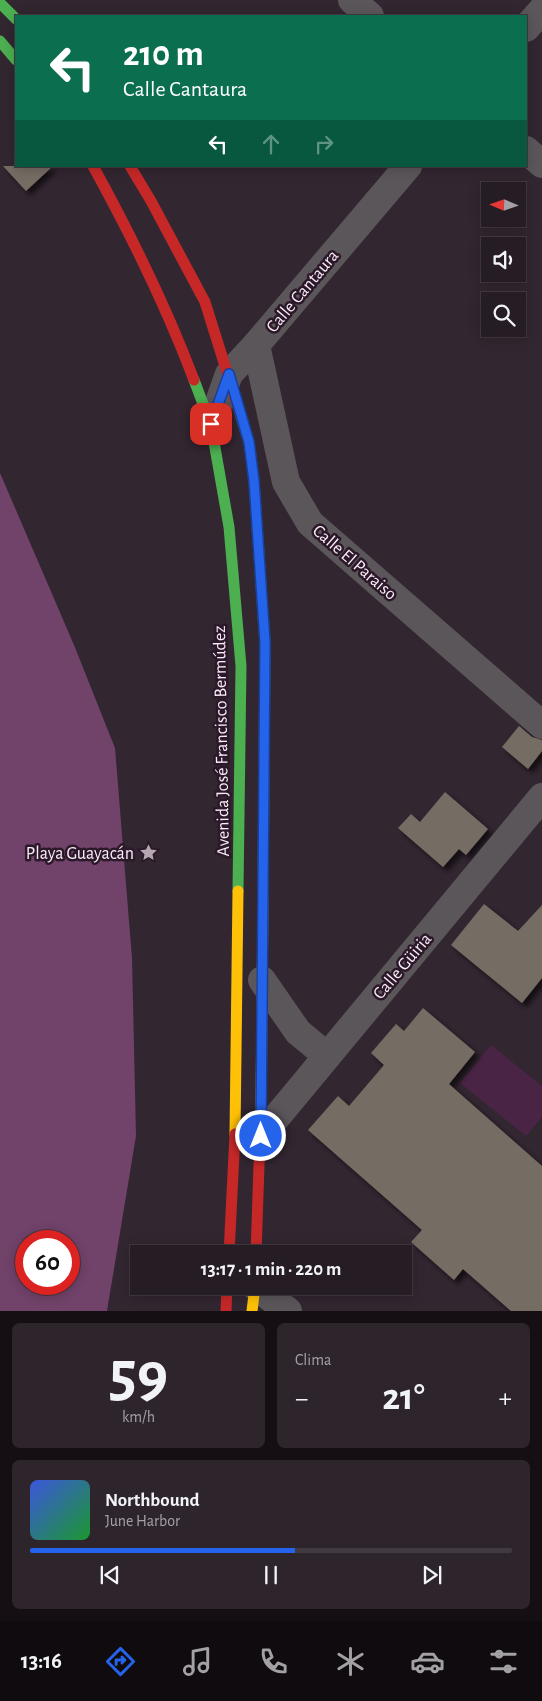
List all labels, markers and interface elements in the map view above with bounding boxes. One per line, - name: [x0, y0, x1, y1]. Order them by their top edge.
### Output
- icon: left: [40, 35, 105, 100]
- text: 210 m: [123, 37, 204, 72]
- text: Calle Cantaura: [123, 78, 247, 100]
- icon: left: [204, 130, 232, 158]
- icon: ahead: [257, 130, 285, 158]
- icon: right: [310, 130, 338, 158]
- north arrow: [481, 182, 526, 228]
- map controls: [481, 182, 526, 337]
- button: sound: [481, 237, 526, 282]
- street label: Calle Cantaura: [263, 247, 342, 336]
- button: search: [481, 292, 526, 337]
- pin: [190, 403, 232, 445]
- icon: arrive: [197, 410, 225, 438]
- street label: Calle El Paraiso: [309, 522, 400, 604]
- street label: Avenida José Francisco Bermúdez: [211, 625, 233, 857]
- place icon: Playa Guayacán: [138, 843, 158, 863]
- place label: Playa Guayacán: [26, 845, 134, 863]
- street label: Calle Güiria: [370, 930, 435, 1003]
- position arrow: [234, 1109, 286, 1161]
- speed limit sign: 60: [15, 1230, 80, 1295]
- text: 13:17 · 1 min · 220 m: [201, 1260, 341, 1279]
- text: 59: [109, 1343, 168, 1408]
- text: Clima: [295, 1352, 331, 1368]
- text: 21°: [382, 1379, 425, 1417]
- text: −: [295, 1385, 308, 1413]
- text: +: [499, 1385, 512, 1413]
- text: km/h: [122, 1409, 155, 1425]
- text: Northbound: [105, 1491, 200, 1510]
- text: June Harbor: [105, 1513, 180, 1529]
- icon: previous: [96, 1561, 124, 1589]
- icon: pause: [257, 1561, 285, 1589]
- icon: next: [418, 1561, 446, 1589]
- icon: directions: [103, 1644, 138, 1679]
- icon: music: [180, 1644, 215, 1679]
- icon: phone: [256, 1644, 291, 1679]
- icon: climate: [333, 1644, 368, 1679]
- icon: car: [410, 1644, 445, 1679]
- icon: filters: [486, 1644, 521, 1679]
- text: 13:16: [21, 1650, 62, 1672]

